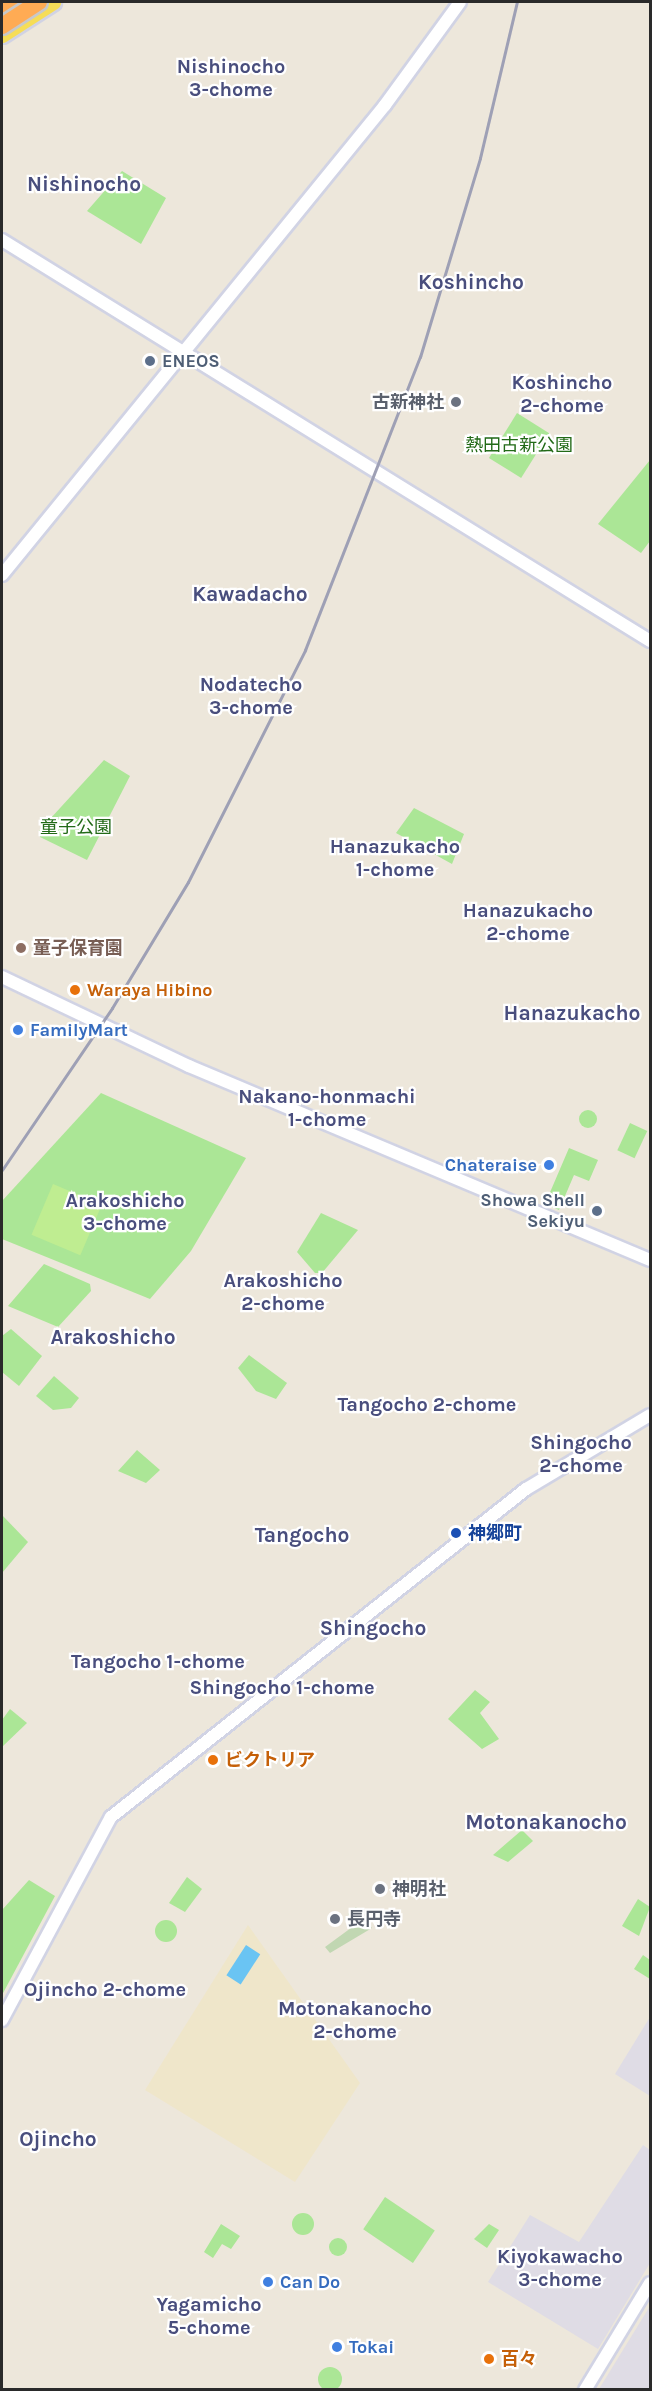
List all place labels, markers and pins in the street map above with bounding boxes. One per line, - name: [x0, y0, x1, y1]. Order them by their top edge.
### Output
- place label: ENEOS: [162, 350, 220, 372]
- marker: ENEOS: [143, 354, 157, 368]
- place label: 古新神社: [372, 391, 444, 413]
- marker: 古新神社: [449, 395, 463, 409]
- place label: 童子保育園: [33, 937, 123, 959]
- marker: 童子保育園: [14, 941, 28, 955]
- place label: Waraya Hibino: [87, 979, 213, 1001]
- marker: Waraya Hibino: [68, 983, 82, 997]
- place label: FamilyMart: [30, 1019, 128, 1041]
- marker: FamilyMart: [11, 1023, 25, 1037]
- place label: Chateraise: [445, 1154, 537, 1176]
- marker: Chateraise: [542, 1158, 556, 1172]
- place label: Showa Shell Sekiyu: [480, 1190, 585, 1232]
- marker: Showa Shell Sekiyu: [590, 1204, 604, 1218]
- place label: 神郷町: [468, 1522, 522, 1544]
- marker: 神郷町: [449, 1526, 463, 1540]
- place label: ビクトリア: [225, 1749, 315, 1771]
- marker: ビクトリア: [206, 1753, 220, 1767]
- place label: 神明社: [392, 1878, 446, 1900]
- marker: 神明社: [373, 1882, 387, 1896]
- place label: 長円寺: [347, 1908, 401, 1930]
- marker: 長円寺: [328, 1912, 342, 1926]
- place label: Can Do: [280, 2271, 340, 2293]
- marker: Can Do: [261, 2275, 275, 2289]
- place label: Tokai: [349, 2336, 394, 2358]
- marker: Tokai: [330, 2340, 344, 2354]
- place label: 百々: [501, 2348, 537, 2370]
- marker: 百々: [482, 2352, 496, 2366]

